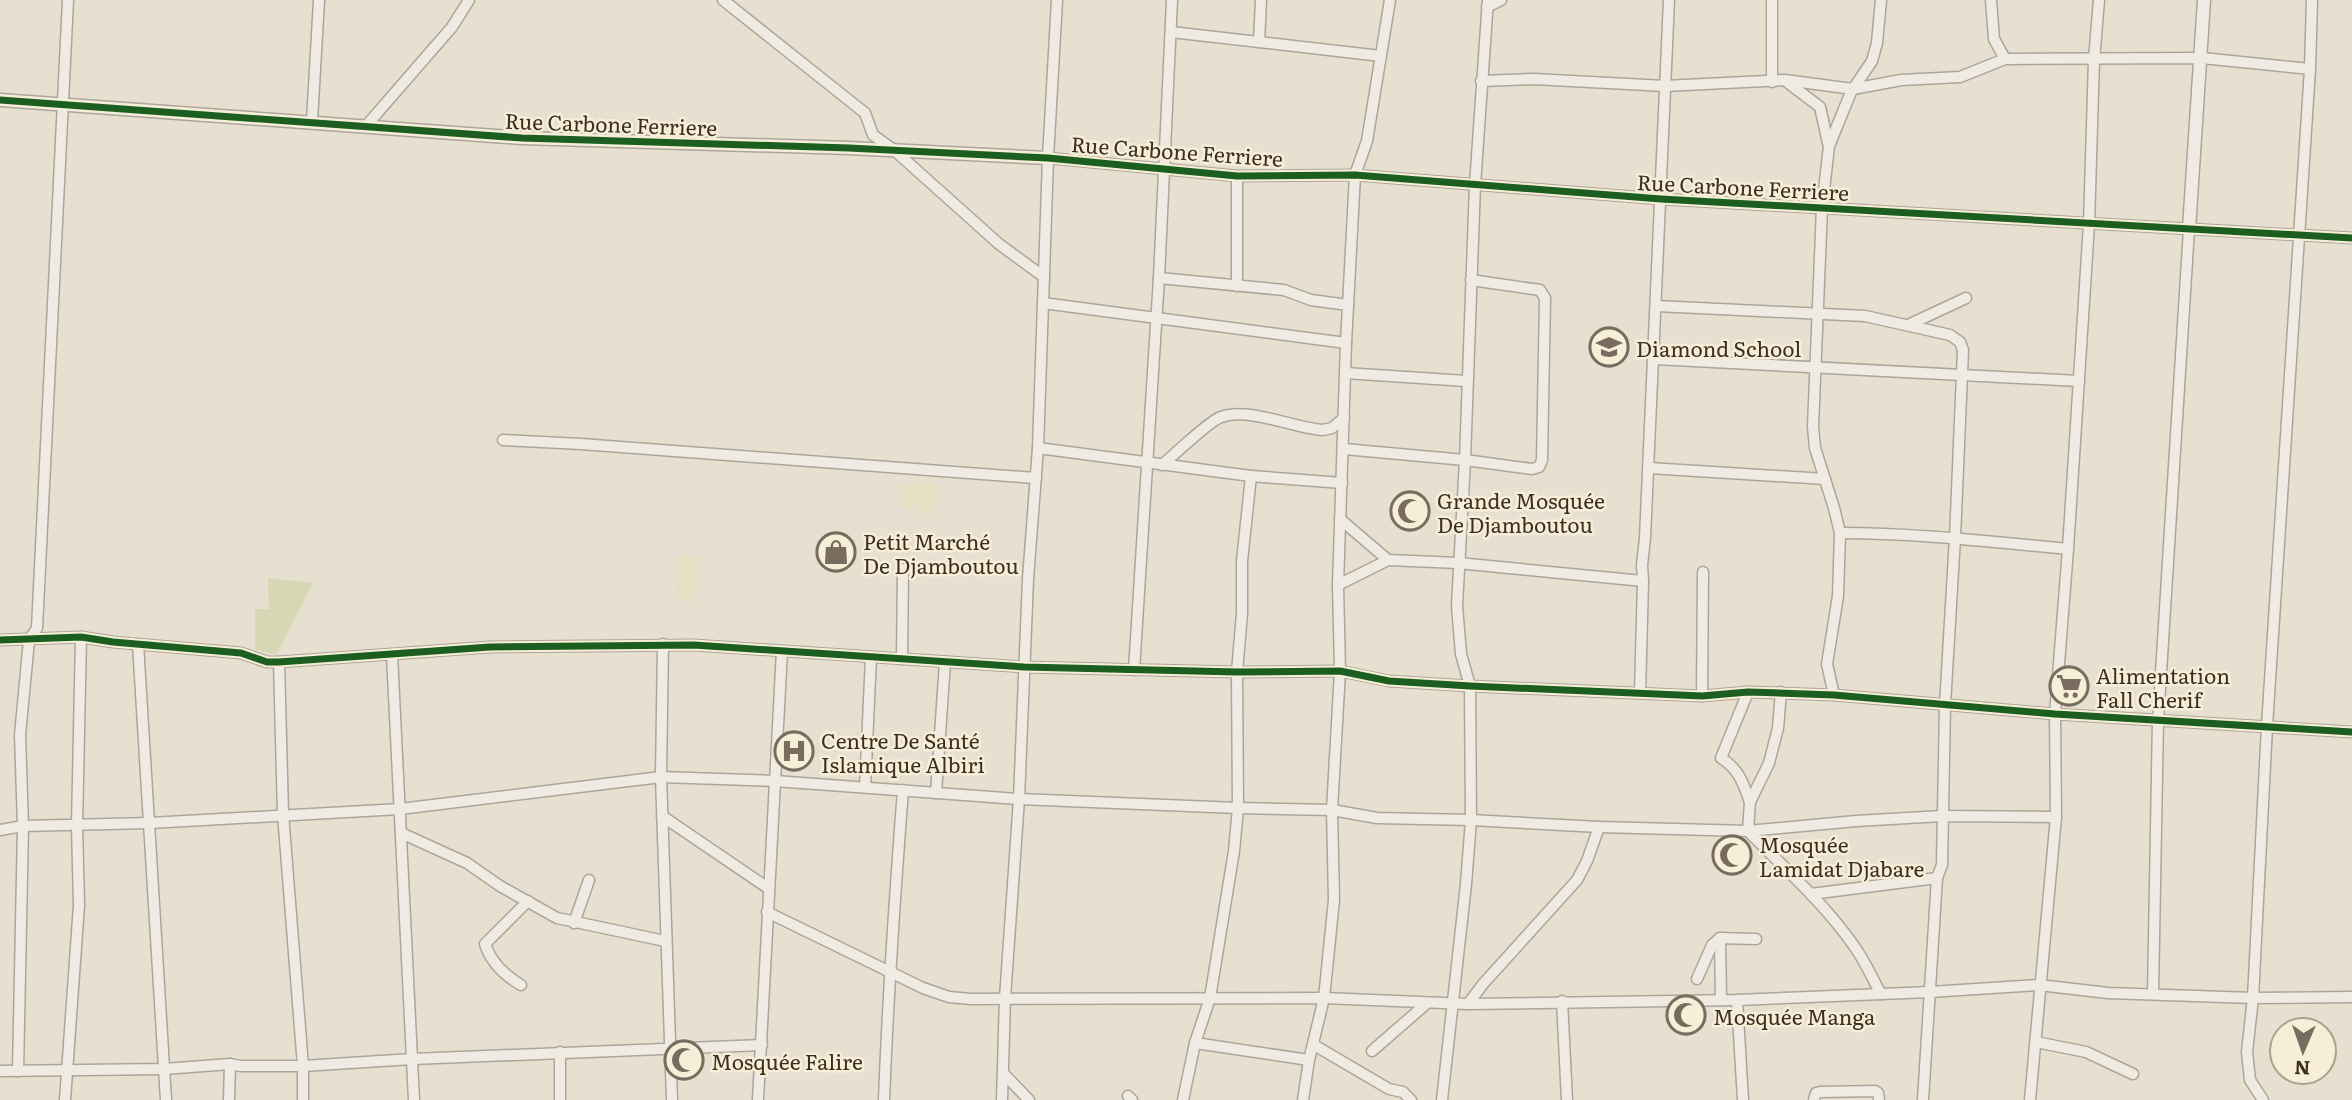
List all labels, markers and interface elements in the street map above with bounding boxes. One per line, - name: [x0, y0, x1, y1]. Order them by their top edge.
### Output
- street label: Rue Carbone Ferriere: [504, 104, 718, 142]
- street label: Rue Carbone Ferriere: [1070, 127, 1284, 173]
- street label: Rue Carbone Ferriere: [1636, 165, 1850, 207]
- school or university icon: Diamond School: [1588, 326, 1630, 368]
- place label: Diamond School: [1636, 332, 1801, 363]
- place label: Grande Mosquée De Djamboutou: [1437, 484, 1605, 539]
- mosque icon: Grande Mosquée De Djamboutou: [1389, 490, 1431, 532]
- place label: Petit Marché De Djamboutou: [863, 525, 1019, 580]
- shop icon: Petit Marché De Djamboutou: [815, 531, 857, 573]
- place label: Alimentation Fall Cherif: [2096, 659, 2230, 714]
- supermarket icon: Alimentation Fall Cherif: [2048, 665, 2090, 707]
- place label: Centre De Santé Islamique Albiri: [821, 724, 985, 779]
- hospital icon: Centre De Santé Islamique Albiri: [773, 730, 815, 772]
- place label: Mosquée Lamidat Djabare: [1759, 828, 1925, 883]
- mosque icon: Mosquée Lamidat Djabare: [1711, 834, 1753, 876]
- mosque icon: Mosquée Manga: [1665, 994, 1707, 1036]
- place label: Mosquée Manga: [1713, 1000, 1876, 1031]
- north arrow: [2268, 1016, 2338, 1086]
- mosque icon: Mosquée Falire: [663, 1039, 705, 1081]
- place label: Mosquée Falire: [711, 1045, 863, 1076]
- text: N: [2294, 1055, 2311, 1083]

